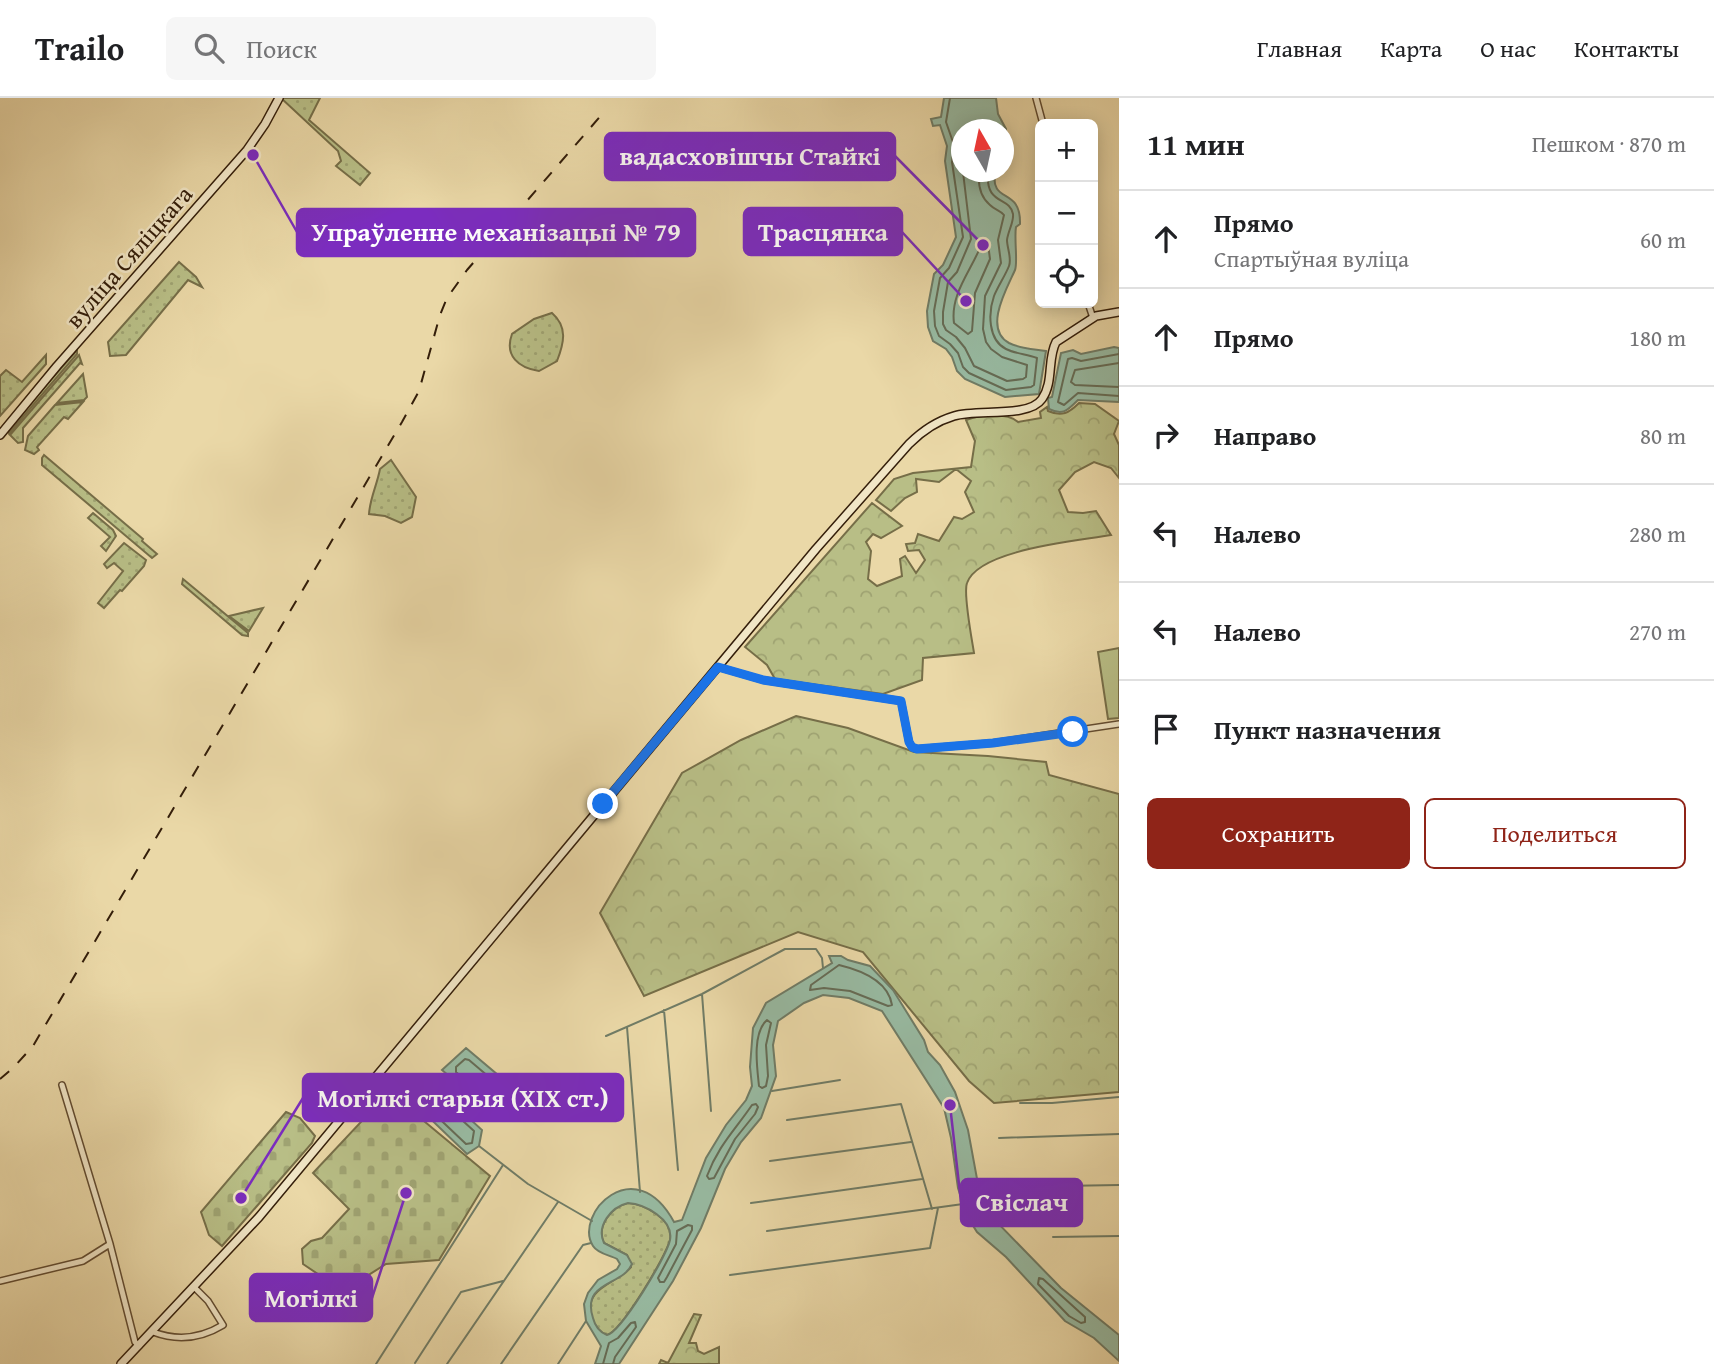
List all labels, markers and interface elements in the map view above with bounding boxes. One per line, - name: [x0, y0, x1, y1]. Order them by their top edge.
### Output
- search box: [166, 17, 656, 80]
- text: Trailo: [35, 24, 124, 72]
- icon: search: [190, 29, 228, 67]
- text: Поиск: [246, 29, 317, 68]
- text: Главная: [1257, 31, 1342, 66]
- text: Карта: [1380, 31, 1442, 66]
- text: О нас: [1480, 31, 1536, 66]
- text: Контакты: [1574, 31, 1679, 66]
- north arrow: [951, 119, 1014, 182]
- map controls: [1035, 119, 1098, 308]
- button: +: [1035, 119, 1098, 182]
- text: 11 мин: [1147, 122, 1245, 166]
- text: Пешком · 870 m: [1532, 127, 1686, 160]
- callout: вадасховішчы Стайкі: [605, 133, 895, 180]
- text: вадасховішчы Стайкі: [619, 136, 881, 175]
- street label: вуліца Сяліцкага: [57, 177, 201, 336]
- button: −: [1035, 182, 1098, 245]
- text: Прямо: [1214, 203, 1294, 242]
- callout: Трасцянка: [744, 208, 902, 255]
- callout: Упраўленне механізацыі № 79: [297, 209, 695, 256]
- text: Упраўленне механізацыі № 79: [311, 212, 681, 251]
- text: Трасцянка: [758, 212, 889, 251]
- icon: ahead: [1147, 220, 1185, 258]
- text: 60 m: [1640, 223, 1686, 256]
- text: Спартыўная вуліца: [1214, 242, 1409, 275]
- button: locate: [1035, 245, 1098, 308]
- icon: ahead: [1147, 318, 1185, 356]
- text: Прямо: [1214, 318, 1294, 357]
- text: 180 m: [1629, 321, 1686, 354]
- icon: right: [1147, 416, 1185, 454]
- text: Направо: [1214, 416, 1316, 455]
- text: 80 m: [1640, 419, 1686, 452]
- icon: left: [1147, 514, 1185, 552]
- text: Налево: [1214, 514, 1301, 553]
- text: 280 m: [1629, 517, 1686, 550]
- icon: left: [1147, 612, 1185, 650]
- text: Налево: [1214, 612, 1301, 651]
- text: 270 m: [1629, 615, 1686, 648]
- icon: arrive: [1147, 710, 1185, 748]
- text: Пункт назначения: [1214, 710, 1441, 749]
- route start: [1057, 716, 1088, 747]
- route end: [587, 788, 618, 819]
- button: Сохранить: [1147, 798, 1410, 869]
- button: Поделиться: [1424, 798, 1686, 869]
- callout: Могілкі старыя (XIX ст.): [303, 1074, 623, 1121]
- text: Могілкі старыя (XIX ст.): [317, 1078, 609, 1117]
- callout: Свіслач: [961, 1179, 1082, 1226]
- text: Свіслач: [976, 1182, 1068, 1221]
- callout: Могілкі: [250, 1274, 372, 1321]
- text: Могілкі: [264, 1278, 358, 1317]

